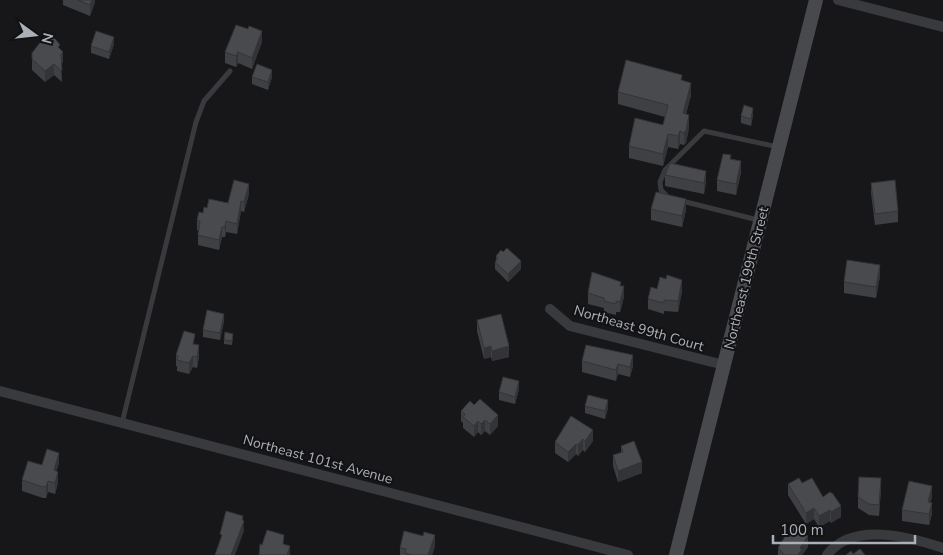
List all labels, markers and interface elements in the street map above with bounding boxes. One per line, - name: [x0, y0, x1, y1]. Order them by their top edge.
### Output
- north arrow: [10, 10, 60, 60]
- text: N: [37, 31, 58, 46]
- street label: Northeast 199th Street: [720, 205, 773, 351]
- street label: Northeast 99th Court: [572, 301, 706, 356]
- street label: Northeast 101st Avenue: [241, 430, 395, 489]
- scale bar: [773, 512, 916, 544]
- text: 100 m: [780, 520, 824, 540]

